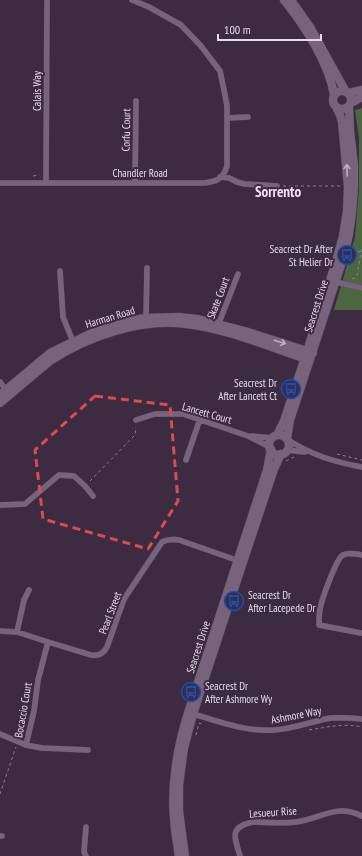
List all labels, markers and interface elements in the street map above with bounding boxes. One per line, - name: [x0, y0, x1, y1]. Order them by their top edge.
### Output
- scale bar: [218, 16, 321, 42]
- text: 100 m: [224, 22, 251, 37]
- street label: Calais Way: [30, 70, 44, 111]
- street label: Corfu Court: [119, 108, 133, 152]
- one-way arrow: [343, 164, 350, 177]
- street label: Chandler Road: [112, 166, 168, 180]
- district label: Sorrento: [255, 182, 301, 201]
- place label: Seacrest Dr After St Helier Dr: [270, 242, 333, 269]
- bus stop icon: Seacrest Dr After St Helier Dr: [336, 244, 358, 266]
- street label: Skate Court: [204, 275, 232, 321]
- street label: Seacrest Drive: [301, 278, 331, 334]
- street label: Harman Road: [84, 303, 137, 331]
- one-way arrow: [273, 339, 286, 346]
- place label: Seacrest Dr After Lancett Ct: [218, 376, 277, 403]
- bus stop icon: Seacrest Dr After Lancett Ct: [280, 378, 302, 400]
- street label: Lancett Court: [181, 399, 233, 427]
- place label: Seacrest Dr After Lacepede Dr: [248, 588, 316, 615]
- street label: Pearl Street: [96, 590, 124, 636]
- bus stop icon: Seacrest Dr After Lacepede Dr: [223, 590, 245, 612]
- street label: Seacrest Drive: [183, 619, 213, 675]
- place label: Seacrest Dr After Ashmore Wy: [205, 679, 273, 706]
- street label: Bocaccio Court: [11, 681, 35, 739]
- bus stop icon: Seacrest Dr After Ashmore Wy: [180, 681, 202, 703]
- street label: Ashmore Way: [270, 703, 323, 727]
- street label: Lesueur Rise: [249, 803, 298, 821]

